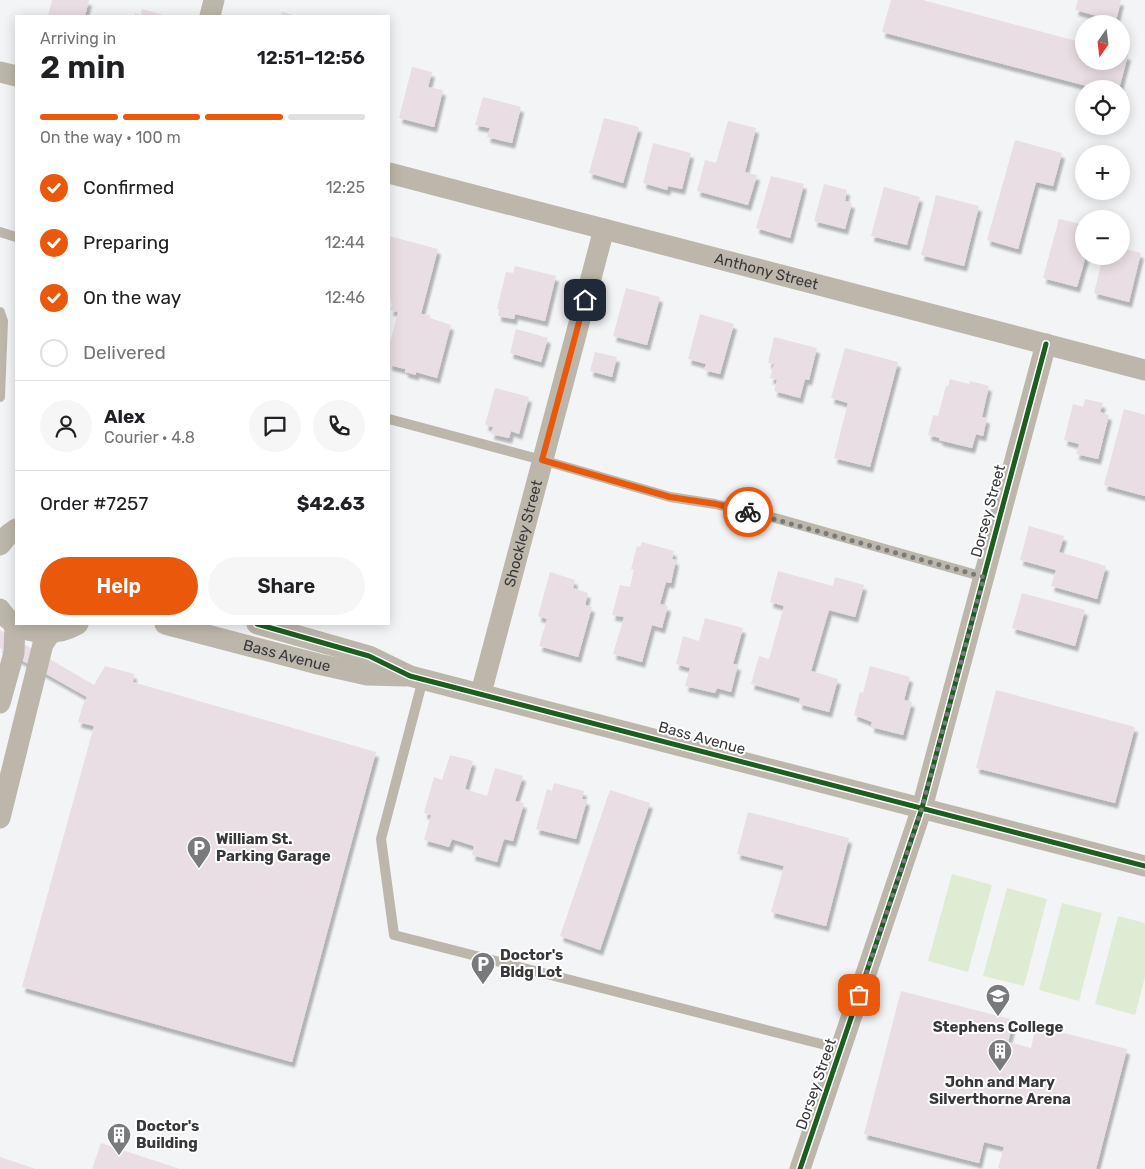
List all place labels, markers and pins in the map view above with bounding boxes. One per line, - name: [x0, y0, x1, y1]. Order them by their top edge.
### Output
- pin: [564, 279, 606, 321]
- place label: William St. Parking Garage: [216, 830, 331, 865]
- parking icon: William St. Parking Garage: [186, 835, 212, 869]
- place label: Doctor's Bldg Lot: [500, 946, 563, 981]
- parking icon: Doctor's Bldg Lot: [470, 951, 496, 985]
- pin: [838, 974, 880, 1016]
- school or university icon: Stephens College: [985, 983, 1011, 1017]
- place label: Stephens College: [933, 1018, 1063, 1036]
- building icon: John and Mary Silverthorne Arena: [987, 1038, 1013, 1072]
- place label: John and Mary Silverthorne Arena: [929, 1073, 1071, 1108]
- place label: Doctor's Building: [136, 1117, 199, 1152]
- building icon: Doctor's Building: [106, 1122, 132, 1156]

